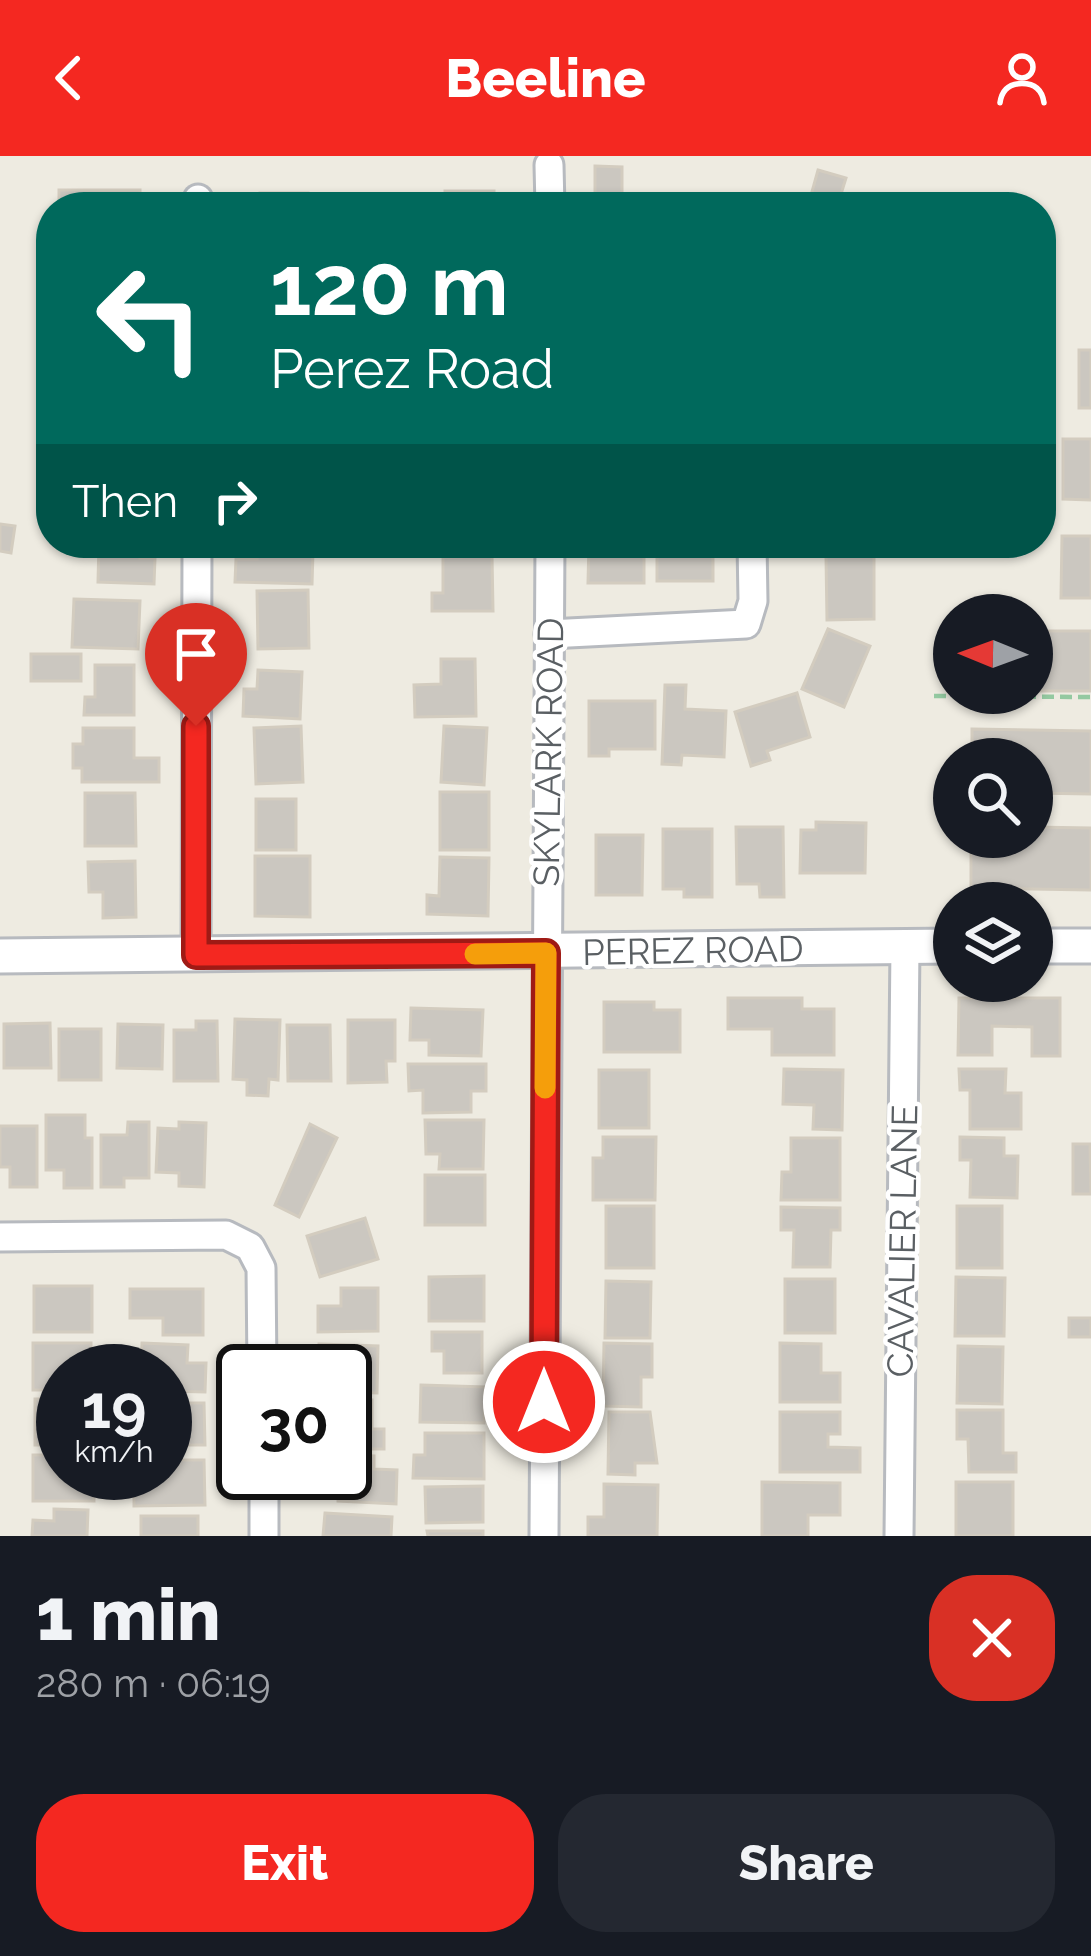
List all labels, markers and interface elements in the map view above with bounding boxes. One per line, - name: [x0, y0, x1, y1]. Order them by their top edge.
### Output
- icon: back: [36, 45, 102, 111]
- icon: person: [989, 45, 1055, 111]
- text: Beeline: [445, 46, 646, 110]
- text: 120 m: [270, 236, 509, 335]
- icon: left: [72, 240, 228, 396]
- text: Perez Road: [270, 337, 554, 401]
- icon: right: [202, 468, 268, 534]
- text: Then: [72, 475, 178, 528]
- north arrow: [933, 594, 1053, 714]
- map controls: [933, 594, 1053, 1002]
- pin: [145, 603, 247, 726]
- street label: SKYLARK ROAD: [525, 617, 571, 887]
- icon: arrive: [163, 621, 229, 687]
- button: search: [933, 738, 1053, 858]
- button: layers: [933, 882, 1053, 1002]
- street label: PEREZ ROAD: [582, 927, 804, 973]
- street label: CAVALIER LANE: [879, 1104, 925, 1378]
- position arrow: [481, 1339, 607, 1465]
- speed limit sign: 30: [216, 1344, 372, 1500]
- text: 19: [82, 1372, 146, 1442]
- text: km/h: [74, 1434, 154, 1469]
- text: 1 min: [36, 1572, 221, 1657]
- button: close: [929, 1575, 1055, 1701]
- text: 280 m · 06:19: [36, 1660, 271, 1706]
- button: Exit: [36, 1794, 534, 1932]
- button: Share: [558, 1794, 1055, 1932]

